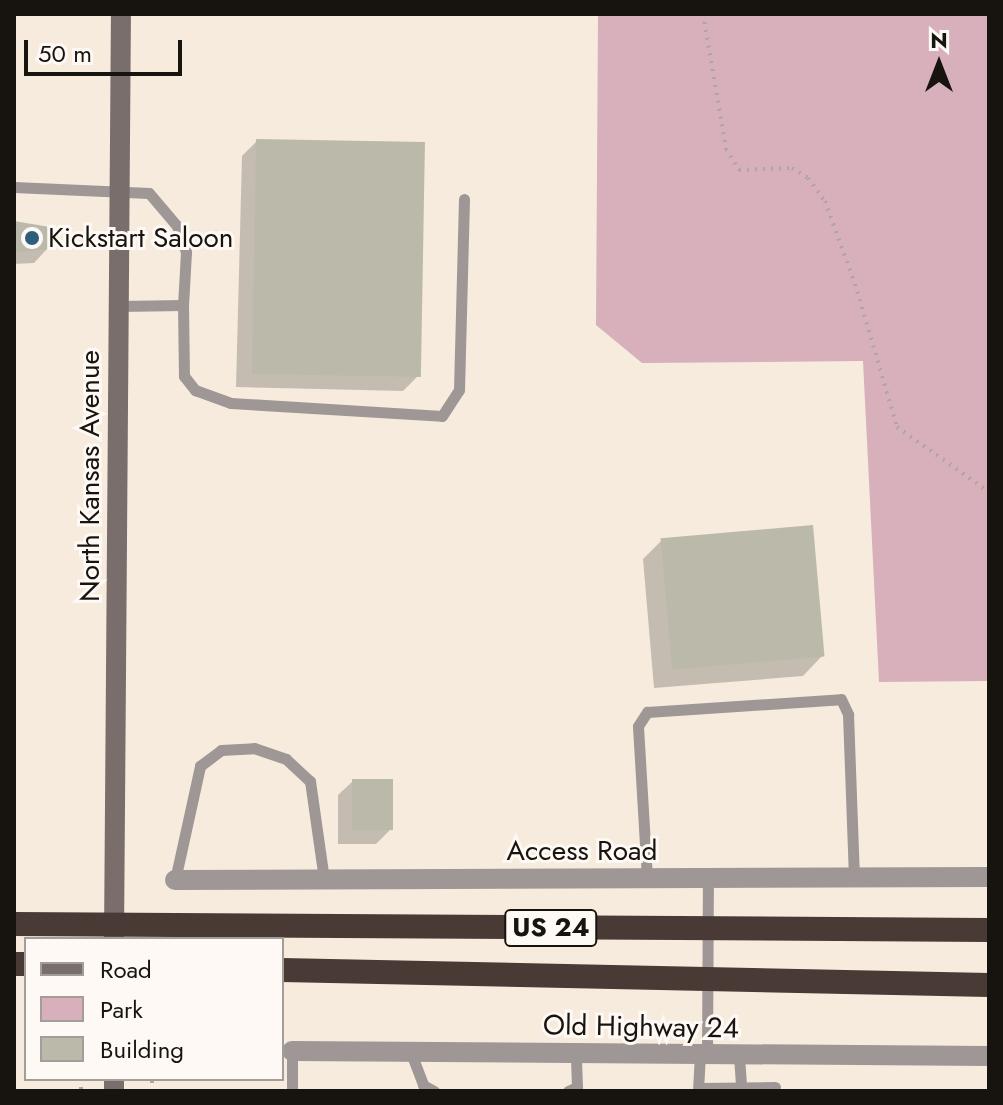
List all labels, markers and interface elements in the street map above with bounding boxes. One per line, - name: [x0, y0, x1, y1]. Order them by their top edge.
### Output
- scale bar: [28, 24, 186, 74]
- north arrow: [899, 24, 979, 104]
- text: N: [930, 24, 948, 56]
- text: 50 m: [38, 36, 92, 71]
- place label: Kickstart Saloon: [48, 221, 234, 255]
- marker: Kickstart Saloon: [23, 229, 41, 247]
- street label: North Kansas Avenue: [73, 350, 107, 602]
- street label: Access Road: [506, 834, 658, 868]
- road number: US 24: [503, 906, 599, 950]
- legend: [24, 937, 284, 1081]
- text: Road: [100, 952, 152, 987]
- text: Park: [100, 992, 143, 1027]
- street label: Old Highway 24: [543, 1008, 739, 1046]
- text: Building: [100, 1032, 184, 1067]

